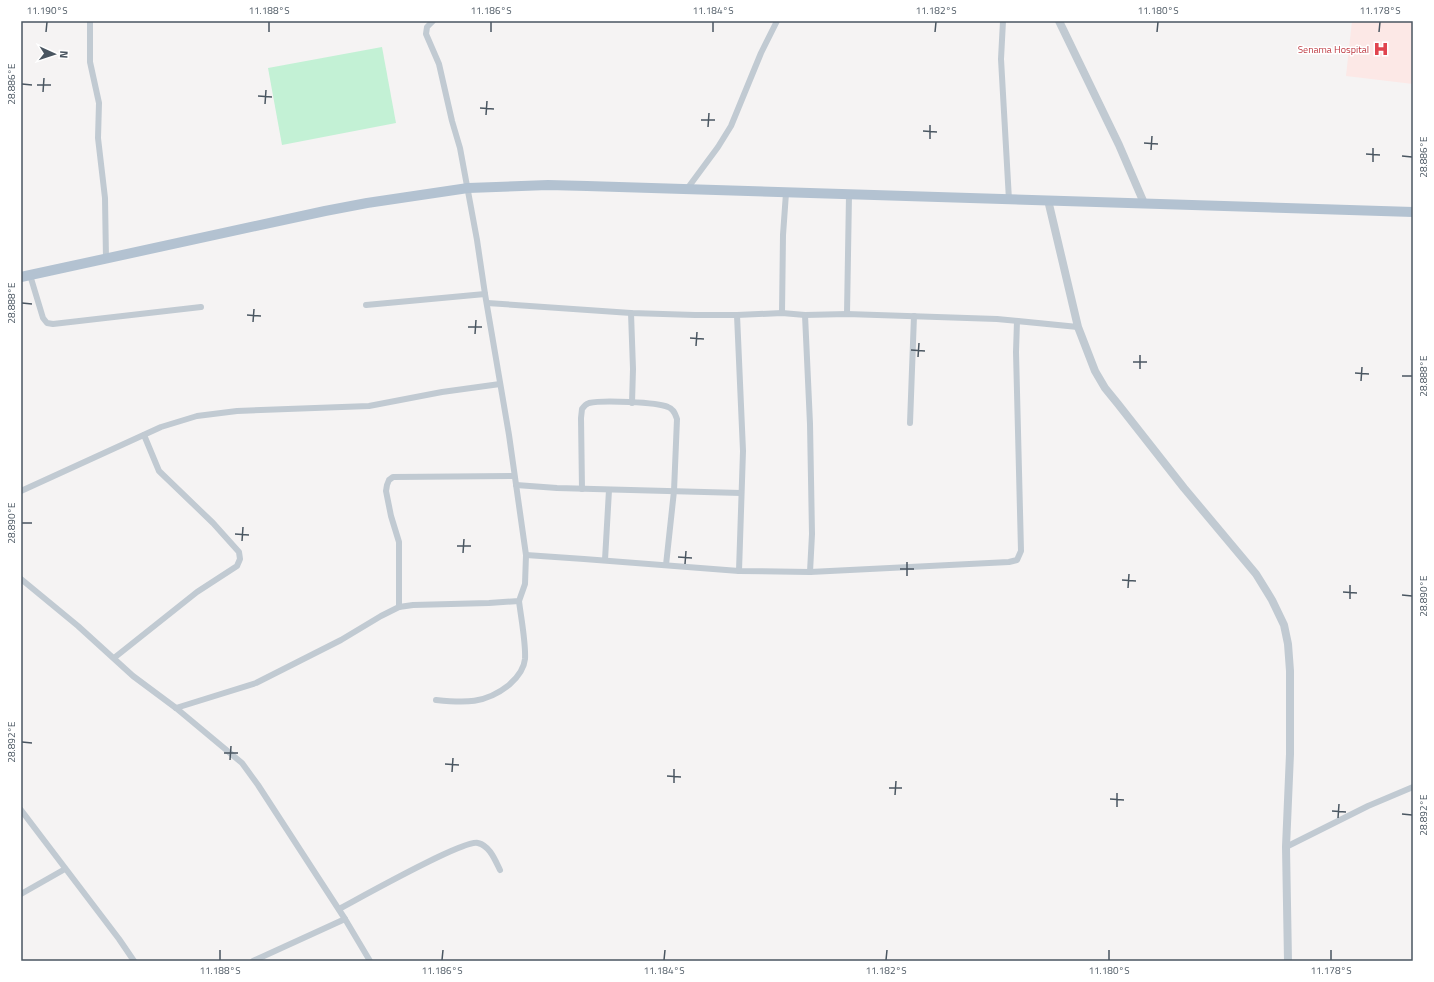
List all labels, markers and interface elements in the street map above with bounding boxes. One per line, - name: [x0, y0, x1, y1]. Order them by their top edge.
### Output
- text: 11.190°S: [26, 3, 68, 18]
- text: 11.188°S: [248, 3, 290, 18]
- text: 11.186°S: [470, 3, 512, 18]
- text: 11.184°S: [692, 3, 734, 18]
- text: 11.182°S: [915, 3, 957, 18]
- text: 11.180°S: [1137, 3, 1179, 18]
- text: 11.178°S: [1359, 3, 1401, 18]
- north arrow: [34, 34, 74, 74]
- hospital icon: Senama Hospital: [1372, 40, 1390, 58]
- place label: Senama Hospital: [1298, 42, 1369, 57]
- text: N: [56, 50, 72, 59]
- text: 28.886°E: [4, 63, 19, 105]
- text: 28.886°E: [1416, 136, 1431, 178]
- text: 28.888°E: [4, 282, 19, 324]
- text: 28.888°E: [1416, 355, 1431, 397]
- text: 28.890°E: [4, 502, 19, 544]
- text: 28.890°E: [1416, 575, 1431, 617]
- text: 28.892°E: [4, 721, 19, 763]
- text: 28.892°E: [1416, 794, 1431, 836]
- text: 11.188°S: [199, 963, 241, 978]
- text: 11.186°S: [421, 963, 463, 978]
- text: 11.184°S: [643, 963, 685, 978]
- text: 11.182°S: [865, 963, 907, 978]
- text: 11.180°S: [1088, 963, 1130, 978]
- text: 11.178°S: [1310, 963, 1352, 978]

